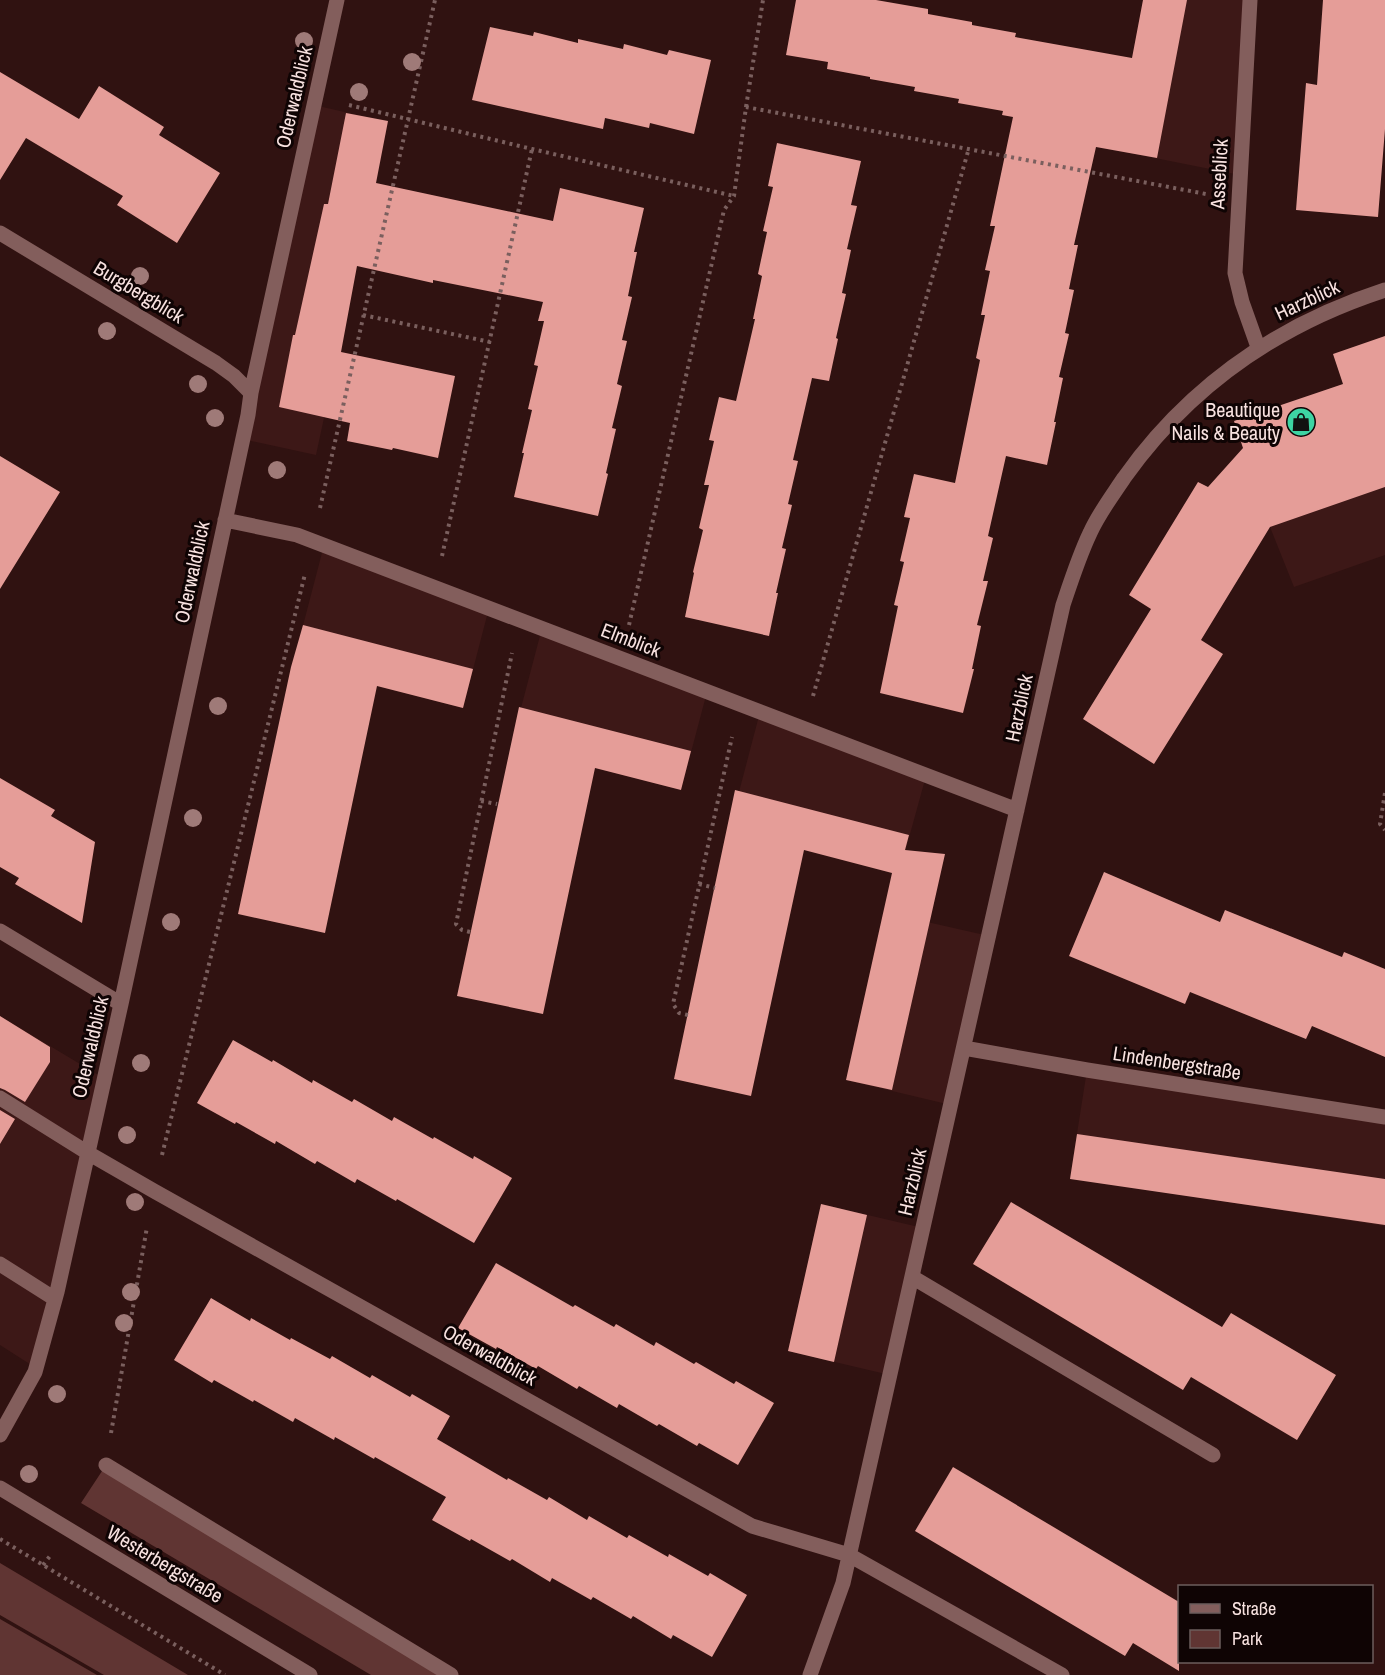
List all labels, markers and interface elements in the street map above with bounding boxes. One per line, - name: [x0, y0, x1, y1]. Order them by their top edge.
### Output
- street label: Oderwaldblick: [269, 42, 319, 151]
- street label: Asseblick: [1203, 137, 1234, 211]
- street label: Burgbergblick: [89, 254, 190, 330]
- street label: Harzblick: [1270, 273, 1344, 326]
- place label: Beautique Nails & Beauty: [1172, 396, 1281, 446]
- shop icon: Beautique Nails & Beauty: [1285, 406, 1317, 438]
- street label: Oderwaldblick: [168, 517, 216, 626]
- street label: Elmblick: [597, 616, 666, 664]
- street label: Harzblick: [998, 671, 1039, 744]
- street label: Oderwaldblick: [65, 992, 115, 1101]
- street label: Lindenbergstraße: [1111, 1039, 1243, 1086]
- street label: Harzblick: [891, 1145, 933, 1218]
- street label: Oderwaldblick: [438, 1318, 543, 1392]
- street label: Westerbergstraße: [102, 1518, 228, 1609]
- legend: [1178, 1585, 1373, 1663]
- text: Straße: [1232, 1596, 1276, 1621]
- text: Park: [1232, 1626, 1263, 1651]

